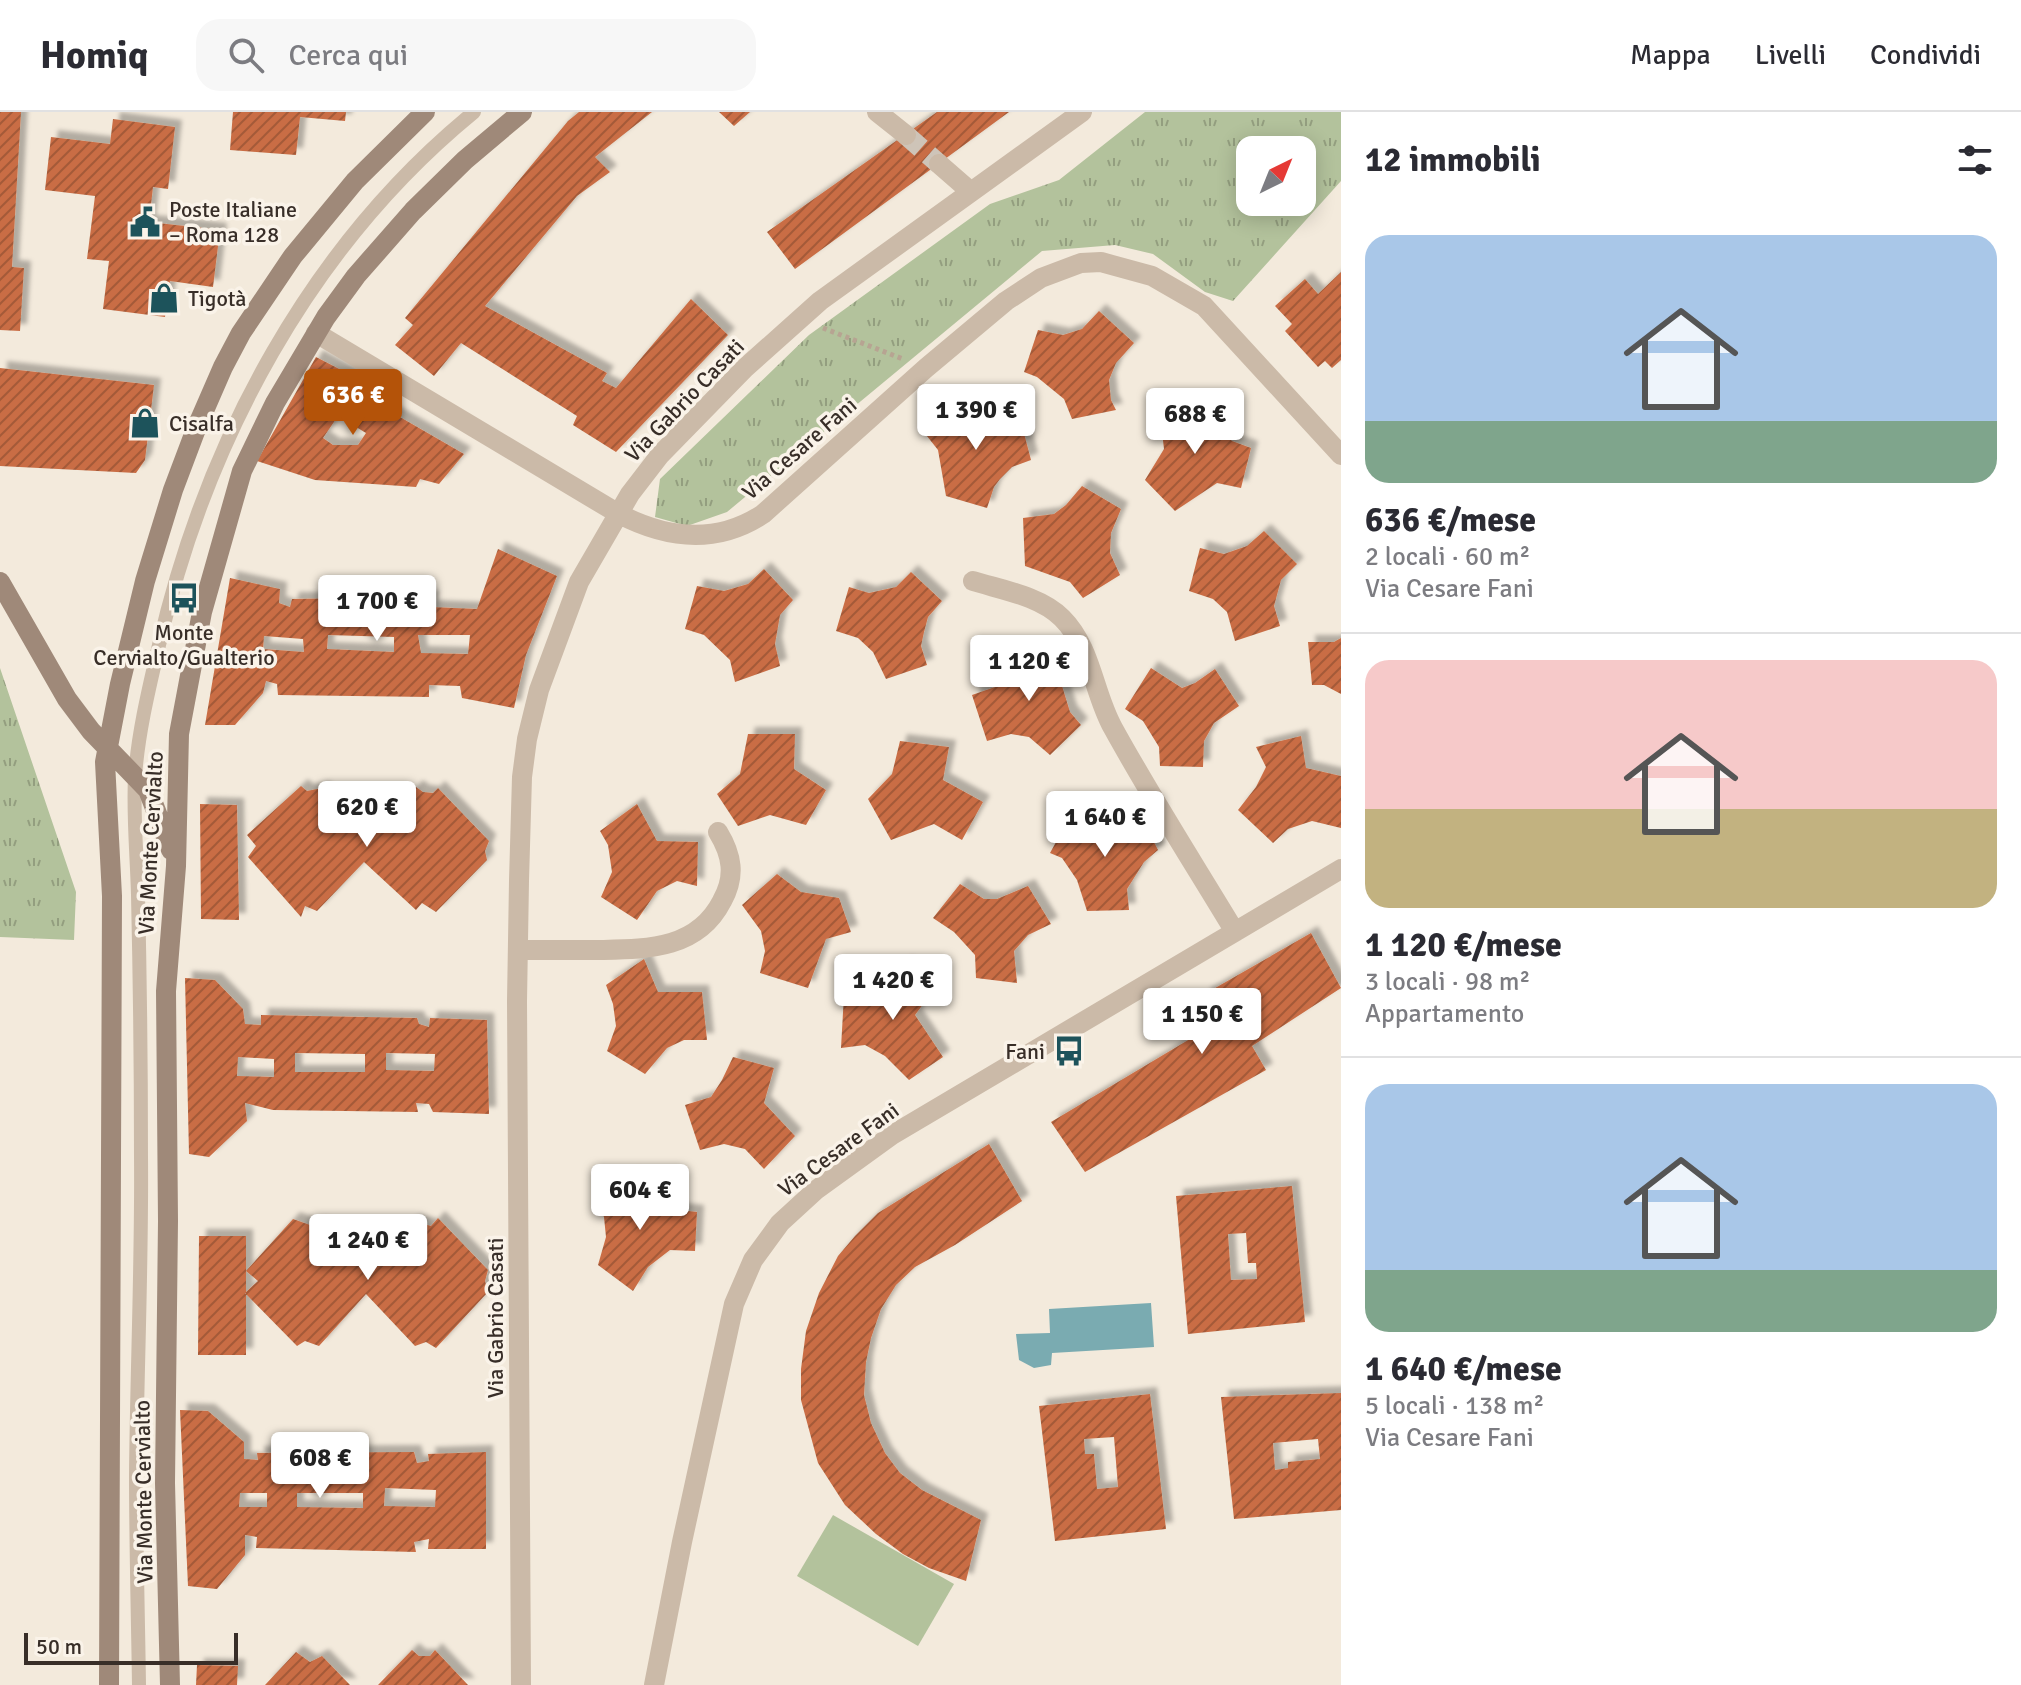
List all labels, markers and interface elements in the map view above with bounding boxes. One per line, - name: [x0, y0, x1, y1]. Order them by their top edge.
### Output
- search box: [196, 19, 756, 91]
- text: Homiq: [40, 32, 148, 79]
- icon: search: [224, 33, 268, 77]
- text: Cerca qui: [288, 37, 408, 74]
- text: Mappa: [1630, 38, 1711, 72]
- text: Livelli: [1755, 38, 1826, 72]
- text: Condividi: [1870, 38, 1981, 72]
- north arrow: [1236, 136, 1316, 216]
- map controls: [1236, 136, 1316, 216]
- icon: filters: [1953, 138, 1997, 182]
- text: 12 immobili: [1365, 139, 1541, 181]
- place label: Poste Italiane – Roma 128: [169, 196, 297, 248]
- public building icon: Poste Italiane – Roma 128: [128, 205, 162, 239]
- shop icon: Tigotà: [147, 281, 181, 315]
- place label: Tigotà: [188, 285, 247, 312]
- icon: home: [1609, 287, 1753, 431]
- street label: Via Gabrio Casati: [619, 333, 750, 468]
- pin: 636 €: [297, 369, 409, 437]
- text: 636 €: [322, 379, 384, 411]
- pin: 1 390 €: [902, 384, 1050, 452]
- pin: 688 €: [1139, 388, 1251, 456]
- street label: Via Cesare Fani: [737, 391, 862, 505]
- text: 1 390 €: [935, 394, 1017, 426]
- text: 688 €: [1164, 398, 1226, 430]
- shop icon: Cisalfa: [128, 406, 162, 440]
- place label: Cisalfa: [169, 410, 234, 437]
- text: 636 €/mese: [1365, 499, 1536, 541]
- text: 2 locali · 60 m²: [1365, 541, 1530, 573]
- text: Via Cesare Fani: [1365, 573, 1534, 605]
- pin: 1 700 €: [303, 575, 451, 643]
- bus stop icon: Monte Cervialto/Gualterio: [167, 581, 201, 615]
- text: 1 700 €: [336, 585, 418, 617]
- place label: Monte Cervialto/Gualterio: [93, 619, 275, 671]
- pin: 1 120 €: [955, 635, 1103, 703]
- text: 1 120 €: [988, 645, 1070, 677]
- icon: home: [1609, 712, 1753, 856]
- street label: Via Monte Cervialto: [132, 750, 169, 936]
- pin: 620 €: [311, 781, 423, 849]
- text: 620 €: [336, 791, 398, 823]
- pin: 1 640 €: [1031, 791, 1179, 859]
- text: 1 640 €: [1064, 801, 1146, 833]
- text: 1 120 €/mese: [1365, 924, 1562, 966]
- pin: 1 420 €: [819, 954, 967, 1022]
- text: 1 420 €: [852, 964, 934, 996]
- text: 3 locali · 98 m²: [1365, 966, 1530, 998]
- pin: 1 150 €: [1128, 988, 1276, 1056]
- text: 1 150 €: [1161, 998, 1243, 1030]
- text: Appartamento: [1365, 998, 1524, 1030]
- bus stop icon: Fani: [1052, 1034, 1086, 1068]
- place label: Fani: [1005, 1038, 1045, 1065]
- street label: Via Cesare Fani: [773, 1096, 904, 1202]
- icon: home: [1609, 1136, 1753, 1280]
- pin: 604 €: [584, 1164, 696, 1232]
- text: 604 €: [609, 1174, 671, 1206]
- pin: 1 240 €: [294, 1214, 442, 1282]
- text: 1 240 €: [327, 1224, 409, 1256]
- street label: Via Gabrio Casati: [482, 1238, 509, 1398]
- text: 1 640 €/mese: [1365, 1348, 1562, 1390]
- text: 5 locali · 138 m²: [1365, 1390, 1545, 1422]
- street label: Via Monte Cervialto: [128, 1400, 159, 1584]
- text: Via Cesare Fani: [1365, 1422, 1534, 1454]
- pin: 608 €: [264, 1432, 376, 1500]
- text: 608 €: [289, 1442, 351, 1474]
- scale bar: [24, 1629, 238, 1665]
- text: 50 m: [36, 1633, 82, 1660]

